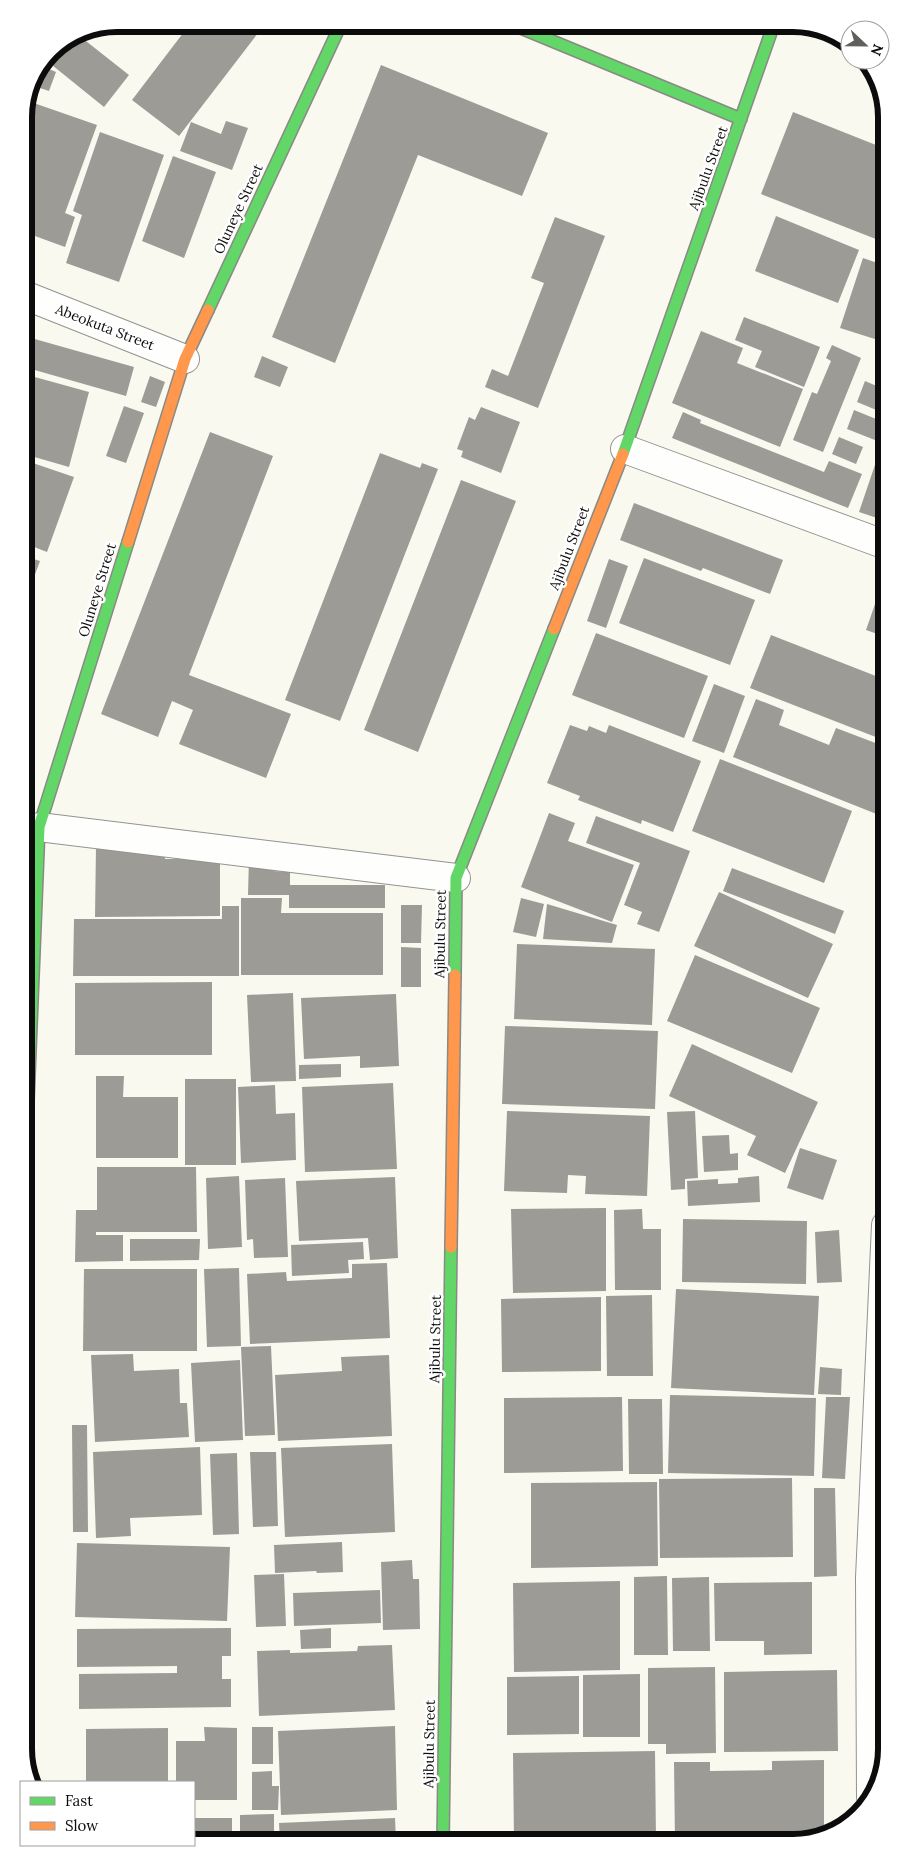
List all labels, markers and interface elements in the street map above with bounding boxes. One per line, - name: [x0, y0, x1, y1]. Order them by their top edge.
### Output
- north arrow: [840, 20, 890, 70]
- text: N: [867, 41, 887, 58]
- street label: Ajibulu Street: [684, 123, 732, 214]
- street label: Oluneye Street: [209, 160, 267, 257]
- street label: Abeokuta Street: [52, 300, 158, 354]
- street label: Ajibulu Street: [544, 503, 593, 593]
- street label: Oluneye Street: [74, 540, 120, 639]
- street label: Ajibulu Street: [430, 889, 450, 979]
- street label: Ajibulu Street: [425, 1294, 445, 1384]
- street label: Ajibulu Street: [419, 1699, 439, 1789]
- legend: [20, 1781, 195, 1846]
- text: Fast: [65, 1791, 93, 1810]
- text: Slow: [65, 1816, 98, 1835]

